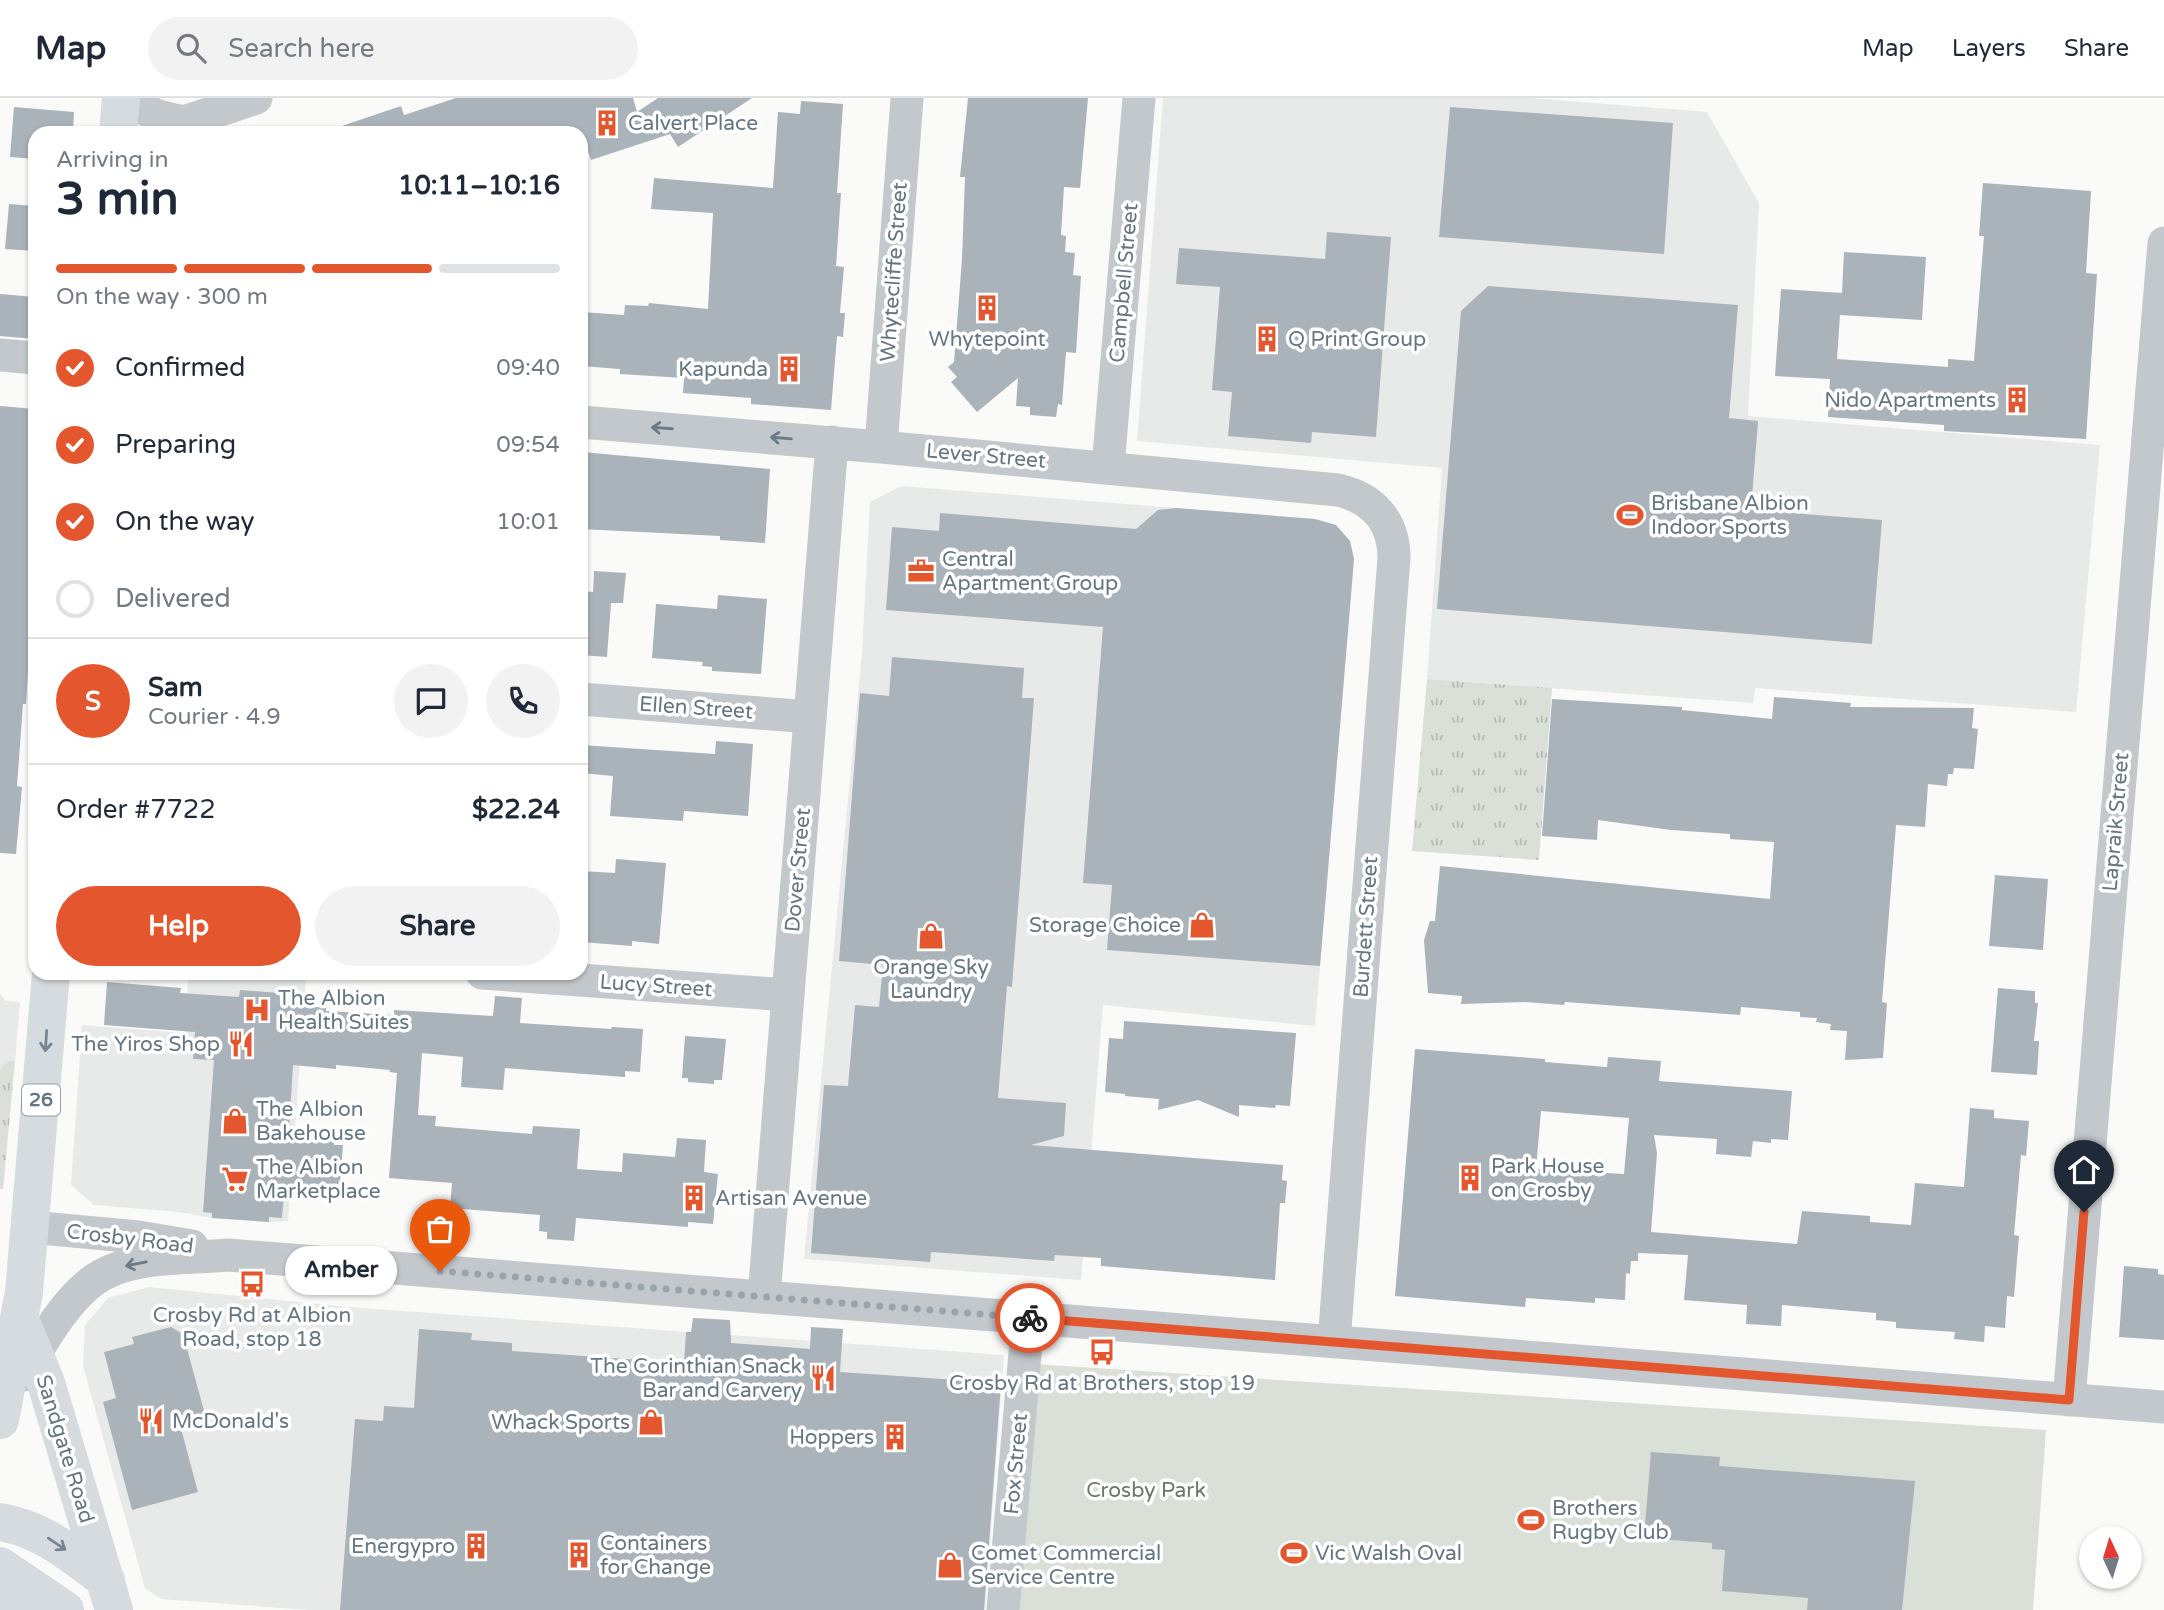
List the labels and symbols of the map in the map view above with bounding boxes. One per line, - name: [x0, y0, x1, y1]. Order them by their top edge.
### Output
- building icon: Calvert Place: [592, 108, 622, 138]
- place label: Calvert Place: [628, 111, 758, 136]
- street label: Whytecliffe Street: [875, 181, 913, 363]
- street label: Campbell Street: [1105, 202, 1143, 364]
- building icon: Whytepoint: [972, 293, 1002, 323]
- building icon: Q Print Group: [1252, 324, 1282, 354]
- place label: Whytepoint: [928, 327, 1046, 352]
- place label: Q Print Group: [1288, 327, 1426, 352]
- building icon: Kapunda: [774, 354, 804, 384]
- place label: Kapunda: [678, 357, 768, 382]
- building icon: Nido Apartments: [2002, 385, 2032, 415]
- place label: Nido Apartments: [1824, 388, 1996, 413]
- one-way arrow: [651, 421, 674, 434]
- one-way arrow: [770, 431, 793, 444]
- street label: Lever Street: [925, 438, 1047, 474]
- place label: Brisbane Albion Indoor Sports: [1651, 491, 1809, 540]
- sports icon: Brisbane Albion Indoor Sports: [1615, 500, 1645, 530]
- place label: Central Apartment Group: [942, 547, 1118, 596]
- office icon: Central Apartment Group: [906, 556, 936, 586]
- street label: Ellen Street: [638, 692, 754, 724]
- street label: Lapraik Street: [2097, 752, 2135, 892]
- street label: Dover Street: [780, 807, 816, 933]
- street label: Burdett Street: [1349, 856, 1383, 998]
- shop icon: Storage Choice: [1187, 910, 1217, 940]
- place label: Storage Choice: [1029, 913, 1181, 938]
- shop icon: Orange Sky Laundry: [916, 921, 946, 951]
- place label: Orange Sky Laundry: [873, 955, 989, 1004]
- street label: Lucy Street: [599, 970, 713, 1002]
- place label: The Albion Health Suites: [278, 986, 409, 1035]
- hospital icon: The Albion Health Suites: [242, 995, 272, 1025]
- one-way arrow: [39, 1029, 52, 1052]
- restaurant icon: The Yiros Shop: [226, 1029, 256, 1059]
- place label: The Yiros Shop: [71, 1032, 220, 1057]
- road number: 26: [22, 1084, 60, 1116]
- place label: The Albion Bakehouse: [256, 1097, 366, 1146]
- shop icon: The Albion Bakehouse: [220, 1106, 250, 1136]
- pin: [2054, 1140, 2114, 1212]
- place label: Park House on Crosby: [1491, 1154, 1605, 1203]
- place label: The Albion Marketplace: [256, 1155, 381, 1204]
- building icon: Park House on Crosby: [1455, 1163, 1485, 1193]
- supermarket icon: The Albion Marketplace: [220, 1164, 250, 1194]
- building icon: Artisan Avenue: [679, 1183, 709, 1213]
- place label: Artisan Avenue: [715, 1186, 867, 1211]
- pin: [410, 1199, 470, 1271]
- street label: Crosby Road: [65, 1219, 195, 1259]
- callout: Amber: [286, 1246, 398, 1296]
- one-way arrow: [125, 1258, 148, 1272]
- bus stop icon: Crosby Rd at Albion Road, stop 18: [237, 1269, 267, 1299]
- courier: [995, 1283, 1065, 1353]
- place label: Crosby Rd at Albion Road, stop 18: [153, 1303, 351, 1352]
- bus stop icon: Crosby Rd at Brothers, stop 19: [1087, 1337, 1117, 1367]
- place label: The Corinthian Snack Bar and Carvery: [590, 1354, 802, 1403]
- restaurant icon: The Corinthian Snack Bar and Carvery: [808, 1363, 838, 1393]
- place label: Crosby Rd at Brothers, stop 19: [949, 1371, 1255, 1396]
- street label: Sandgate Road: [31, 1372, 99, 1526]
- restaurant icon: McDonald's: [136, 1406, 166, 1436]
- shop icon: Whack Sports: [636, 1407, 666, 1437]
- place label: McDonald's: [172, 1409, 289, 1434]
- place label: Whack Sports: [491, 1410, 630, 1435]
- street label: Fox Street: [999, 1412, 1033, 1516]
- building icon: Hoppers: [880, 1422, 910, 1452]
- place label: Hoppers: [789, 1425, 874, 1450]
- park label: Crosby Park: [1086, 1478, 1206, 1503]
- place label: Brothers Rugby Club: [1552, 1496, 1669, 1545]
- sports icon: Brothers Rugby Club: [1516, 1505, 1546, 1535]
- north arrow: [2079, 1526, 2142, 1589]
- building icon: Energypro: [461, 1531, 491, 1561]
- place label: Containers for Change: [600, 1531, 711, 1580]
- place label: Energypro: [351, 1534, 455, 1559]
- one-way arrow: [47, 1536, 66, 1551]
- sports icon: Vic Walsh Oval: [1279, 1538, 1309, 1568]
- building icon: Containers for Change: [564, 1540, 594, 1570]
- place label: Comet Commercial Service Centre: [971, 1541, 1161, 1590]
- place label: Vic Walsh Oval: [1315, 1541, 1462, 1566]
- shop icon: Comet Commercial Service Centre: [935, 1550, 965, 1580]

